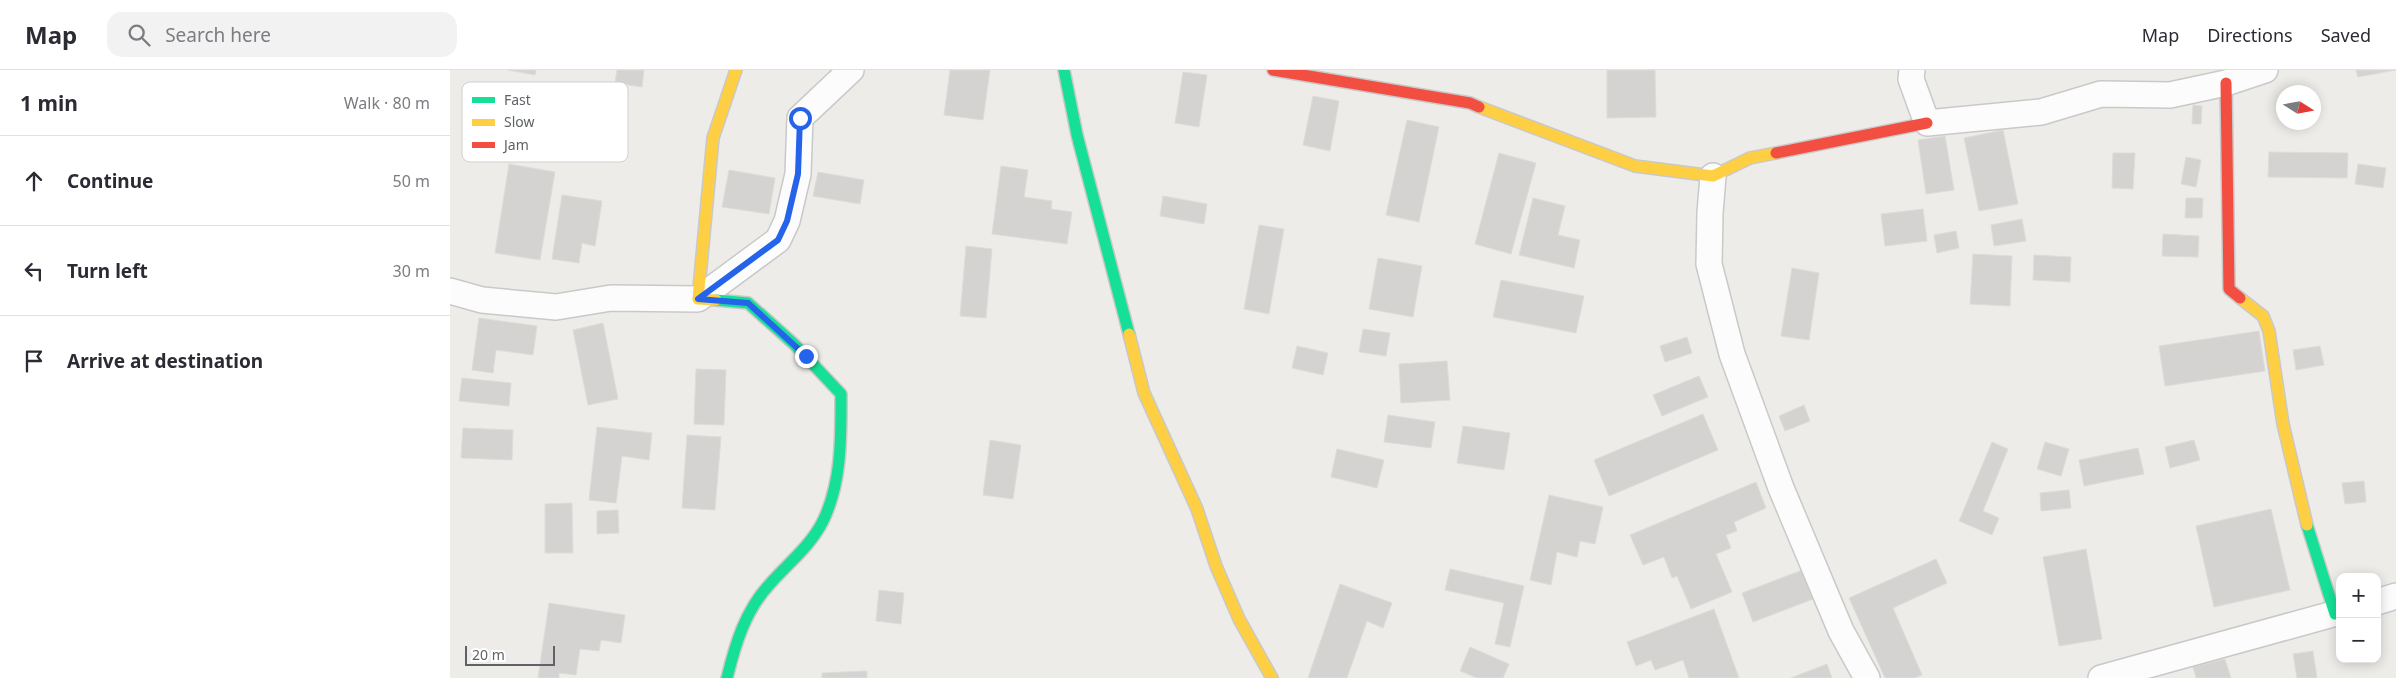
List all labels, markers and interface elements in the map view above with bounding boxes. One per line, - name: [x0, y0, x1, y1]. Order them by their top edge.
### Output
- search box: [107, 12, 457, 57]
- text: Map: [25, 18, 77, 51]
- icon: search: [125, 21, 153, 49]
- text: Search here: [165, 22, 271, 48]
- text: Map: [2142, 23, 2179, 47]
- text: Directions: [2207, 23, 2293, 47]
- text: Saved: [2321, 23, 2371, 47]
- legend: [462, 82, 628, 162]
- north arrow: [2276, 85, 2321, 130]
- text: 1 min: [20, 89, 78, 117]
- text: Fast: [504, 90, 531, 109]
- text: Walk · 80 m: [344, 92, 430, 114]
- route start: [789, 107, 812, 130]
- text: Slow: [504, 112, 535, 131]
- text: Jam: [502, 135, 529, 154]
- icon: ahead: [20, 167, 48, 195]
- text: Continue: [67, 168, 153, 194]
- text: 50 m: [393, 170, 430, 192]
- icon: left: [20, 257, 48, 285]
- text: Turn left: [67, 258, 148, 284]
- text: 30 m: [393, 260, 430, 282]
- route end: [795, 345, 818, 368]
- icon: arrive: [20, 347, 48, 375]
- text: Arrive at destination: [67, 348, 263, 374]
- map controls: [2336, 573, 2381, 663]
- button: +: [2336, 573, 2381, 618]
- button: −: [2336, 618, 2381, 663]
- scale bar: [465, 643, 555, 666]
- text: 20 m: [472, 645, 505, 664]

